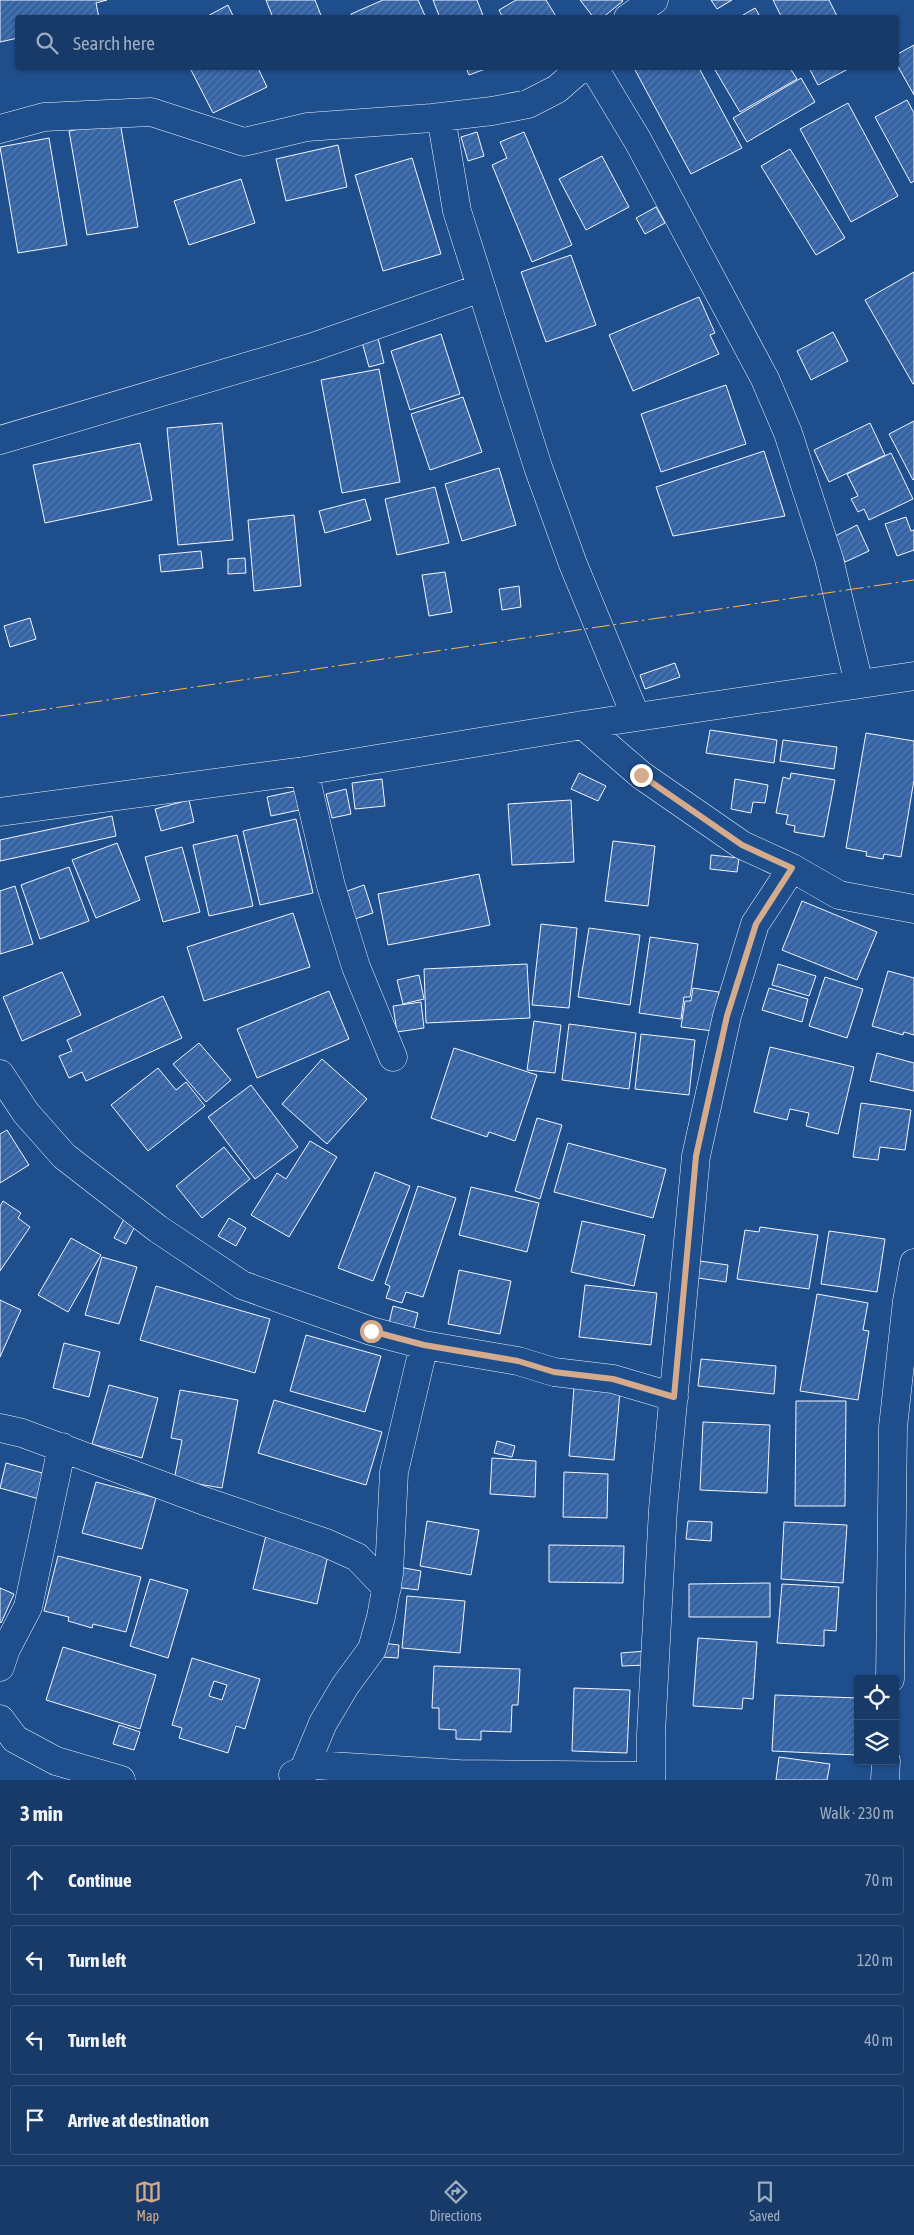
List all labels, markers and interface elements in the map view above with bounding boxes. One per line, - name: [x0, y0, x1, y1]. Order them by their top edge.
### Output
- search box: [15, 15, 899, 70]
- icon: search: [33, 29, 61, 57]
- text: Search here: [73, 32, 155, 54]
- route end: [630, 764, 653, 787]
- route start: [360, 1320, 383, 1343]
- map controls: [854, 1675, 899, 1765]
- button: locate: [854, 1675, 899, 1720]
- button: layers: [854, 1720, 899, 1765]
- text: 3 min: [20, 1801, 63, 1825]
- text: Walk · 230 m: [820, 1804, 894, 1822]
- icon: ahead: [21, 1866, 49, 1894]
- text: Continue: [68, 1869, 132, 1891]
- text: 70 m: [864, 1871, 893, 1889]
- icon: left: [21, 1946, 49, 1974]
- text: Turn left: [68, 1949, 126, 1971]
- text: 120 m: [857, 1951, 893, 1969]
- icon: left: [21, 2026, 49, 2054]
- text: Turn left: [68, 2029, 126, 2051]
- text: 40 m: [864, 2031, 893, 2049]
- icon: arrive: [21, 2106, 49, 2134]
- text: Arrive at destination: [68, 2109, 209, 2131]
- tab: Map: [134, 2178, 162, 2224]
- tab: Directions: [429, 2178, 482, 2224]
- tab: Saved: [749, 2178, 780, 2224]

